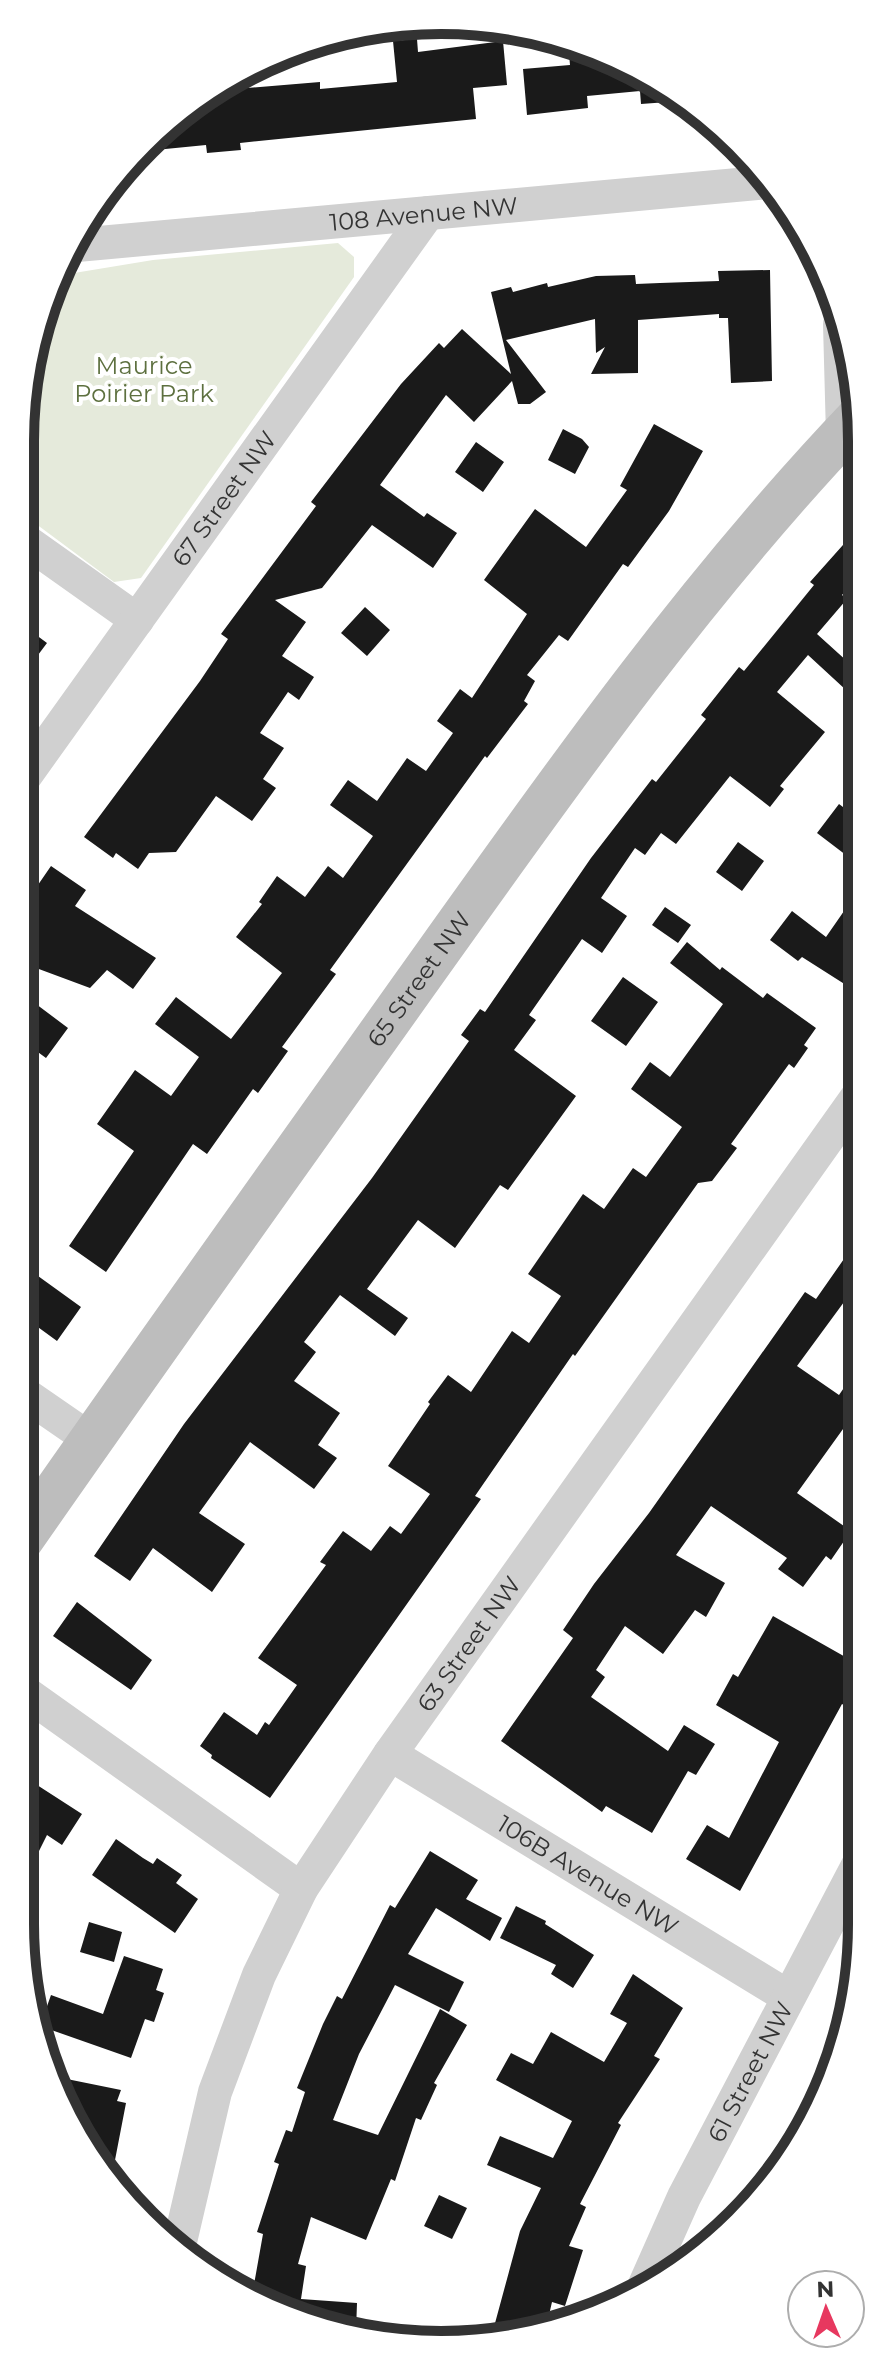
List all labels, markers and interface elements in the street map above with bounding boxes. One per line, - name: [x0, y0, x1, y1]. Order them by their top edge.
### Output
- street label: 108 Avenue NW: [328, 191, 519, 236]
- park label: Maurice Poirier Park: [74, 351, 214, 408]
- street label: 67 Street NW: [165, 425, 282, 572]
- street label: 65 Street NW: [361, 906, 477, 1052]
- street label: 63 Street NW: [411, 1570, 526, 1717]
- street label: 106B Avenue NW: [492, 1809, 684, 1941]
- street label: 61 Street NW: [701, 1997, 798, 2147]
- north arrow: [786, 2269, 866, 2349]
- text: N: [816, 2276, 835, 2303]

